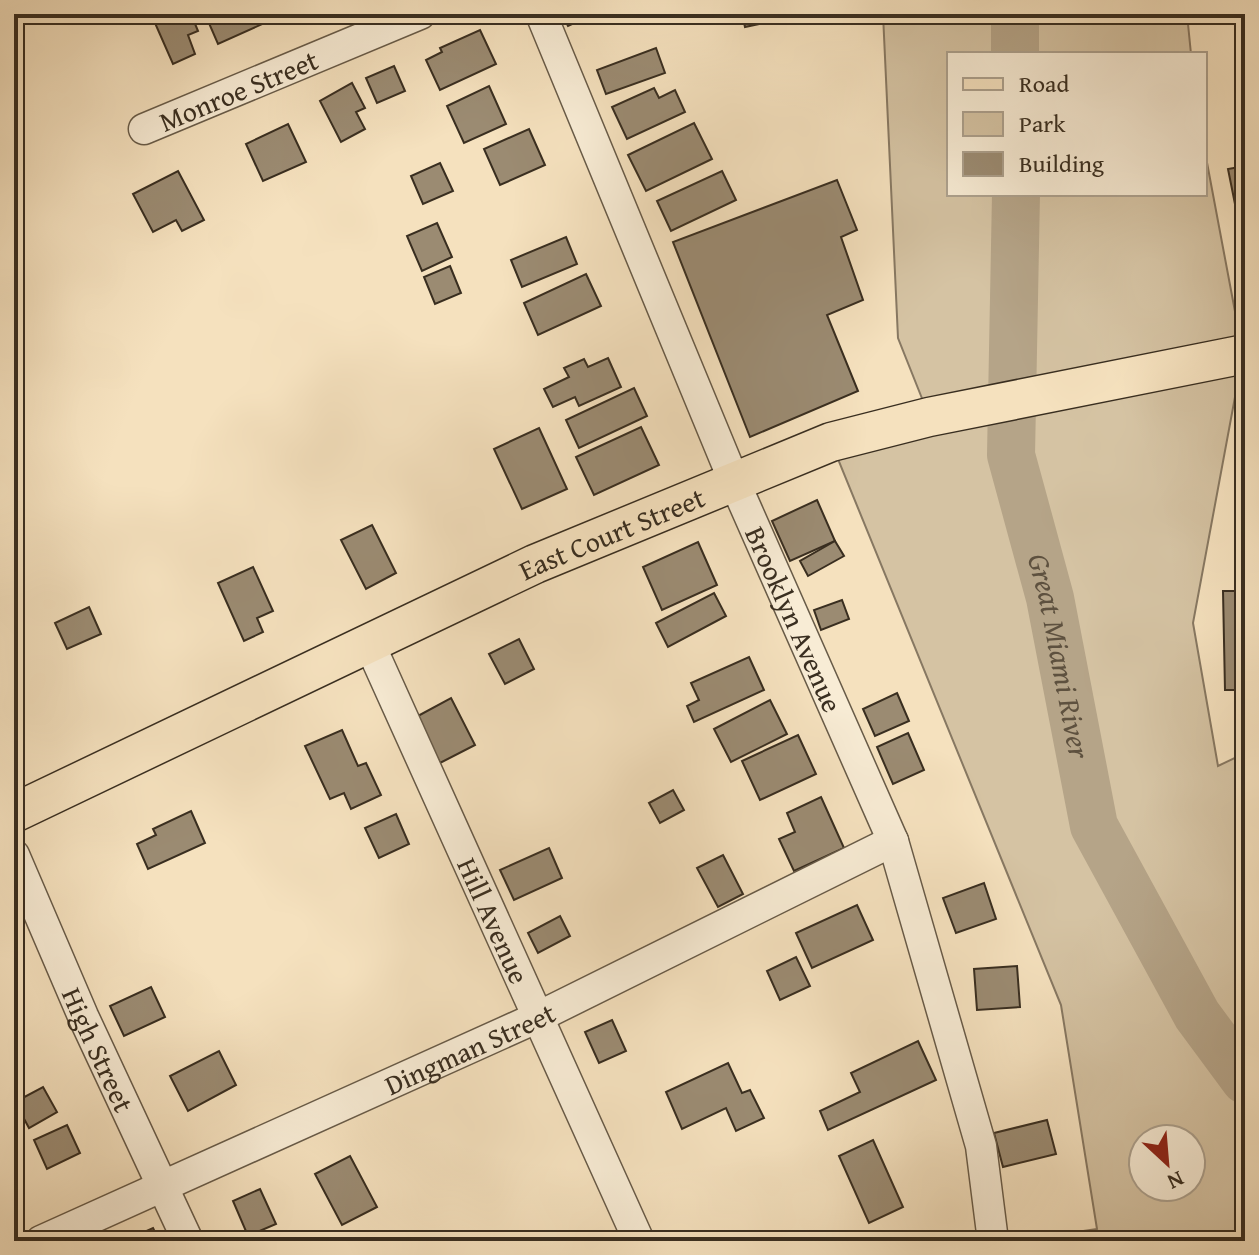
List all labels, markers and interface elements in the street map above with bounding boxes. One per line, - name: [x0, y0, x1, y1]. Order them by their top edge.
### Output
- street label: Monroe Street: [152, 38, 324, 141]
- legend: [947, 52, 1207, 196]
- text: Road: [1019, 66, 1069, 101]
- text: Park: [1019, 106, 1066, 141]
- text: Building: [1019, 146, 1104, 181]
- street label: East Court Street: [511, 476, 711, 590]
- street label: Brooklyn Avenue: [736, 519, 854, 718]
- water label: Great Miami River: [1017, 548, 1103, 763]
- street label: Hill Avenue: [448, 851, 541, 990]
- street label: High Street: [52, 981, 145, 1118]
- street label: Dingman Street: [377, 991, 562, 1104]
- north arrow: [1127, 1123, 1207, 1203]
- text: N: [1162, 1163, 1189, 1199]

